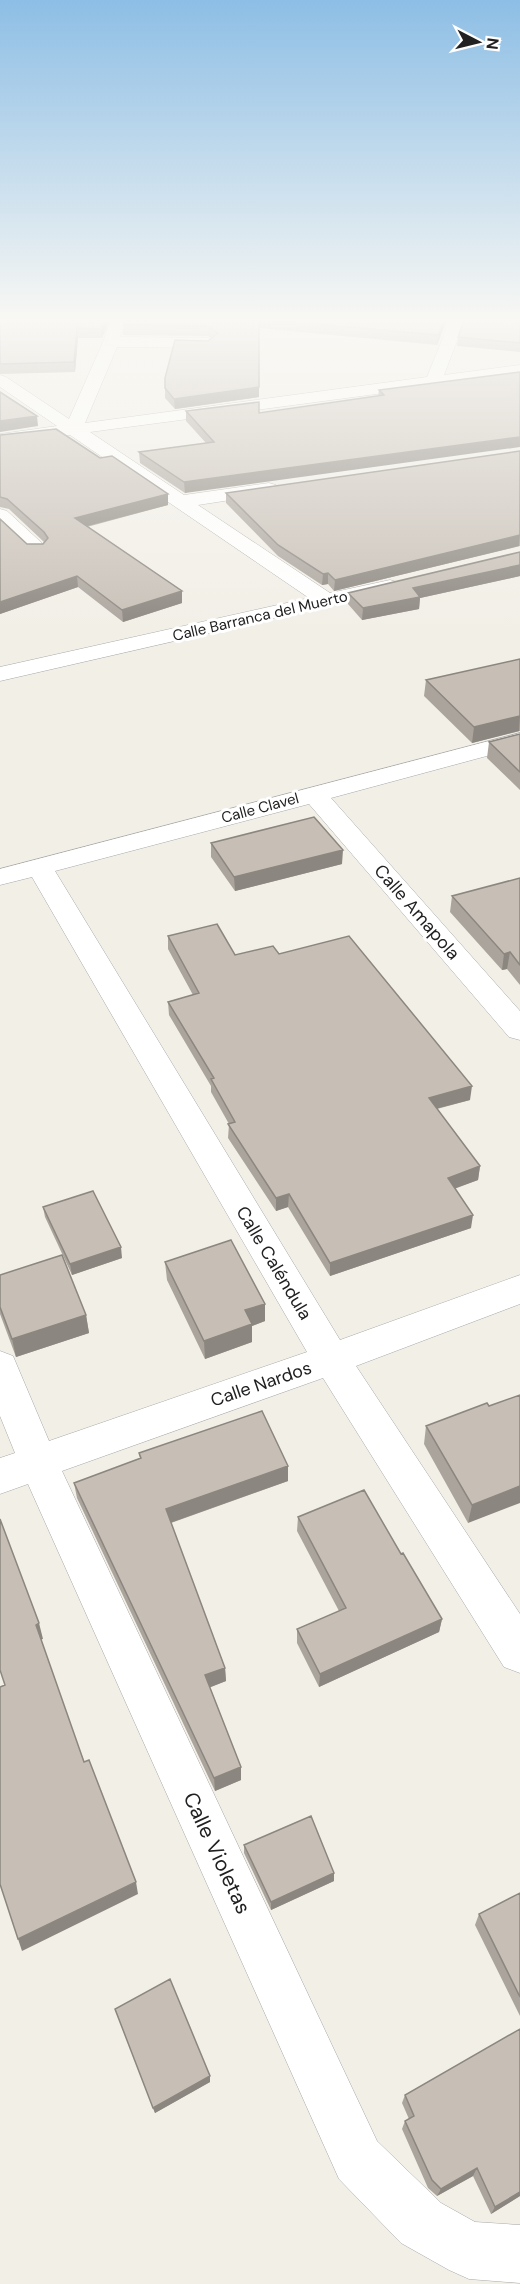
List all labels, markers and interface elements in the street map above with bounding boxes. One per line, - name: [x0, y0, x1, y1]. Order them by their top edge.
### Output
- north arrow: [448, 12, 508, 72]
- text: N: [481, 37, 504, 51]
- street label: Calle Barranca del Muerto: [171, 586, 350, 646]
- street label: Calle Clavel: [219, 788, 301, 828]
- street label: Calle Amapola: [369, 859, 465, 965]
- street label: Calle Caléndula: [231, 1202, 317, 1324]
- street label: Calle Nardos: [207, 1356, 315, 1412]
- street label: Calle Violetas: [177, 1788, 257, 1918]

